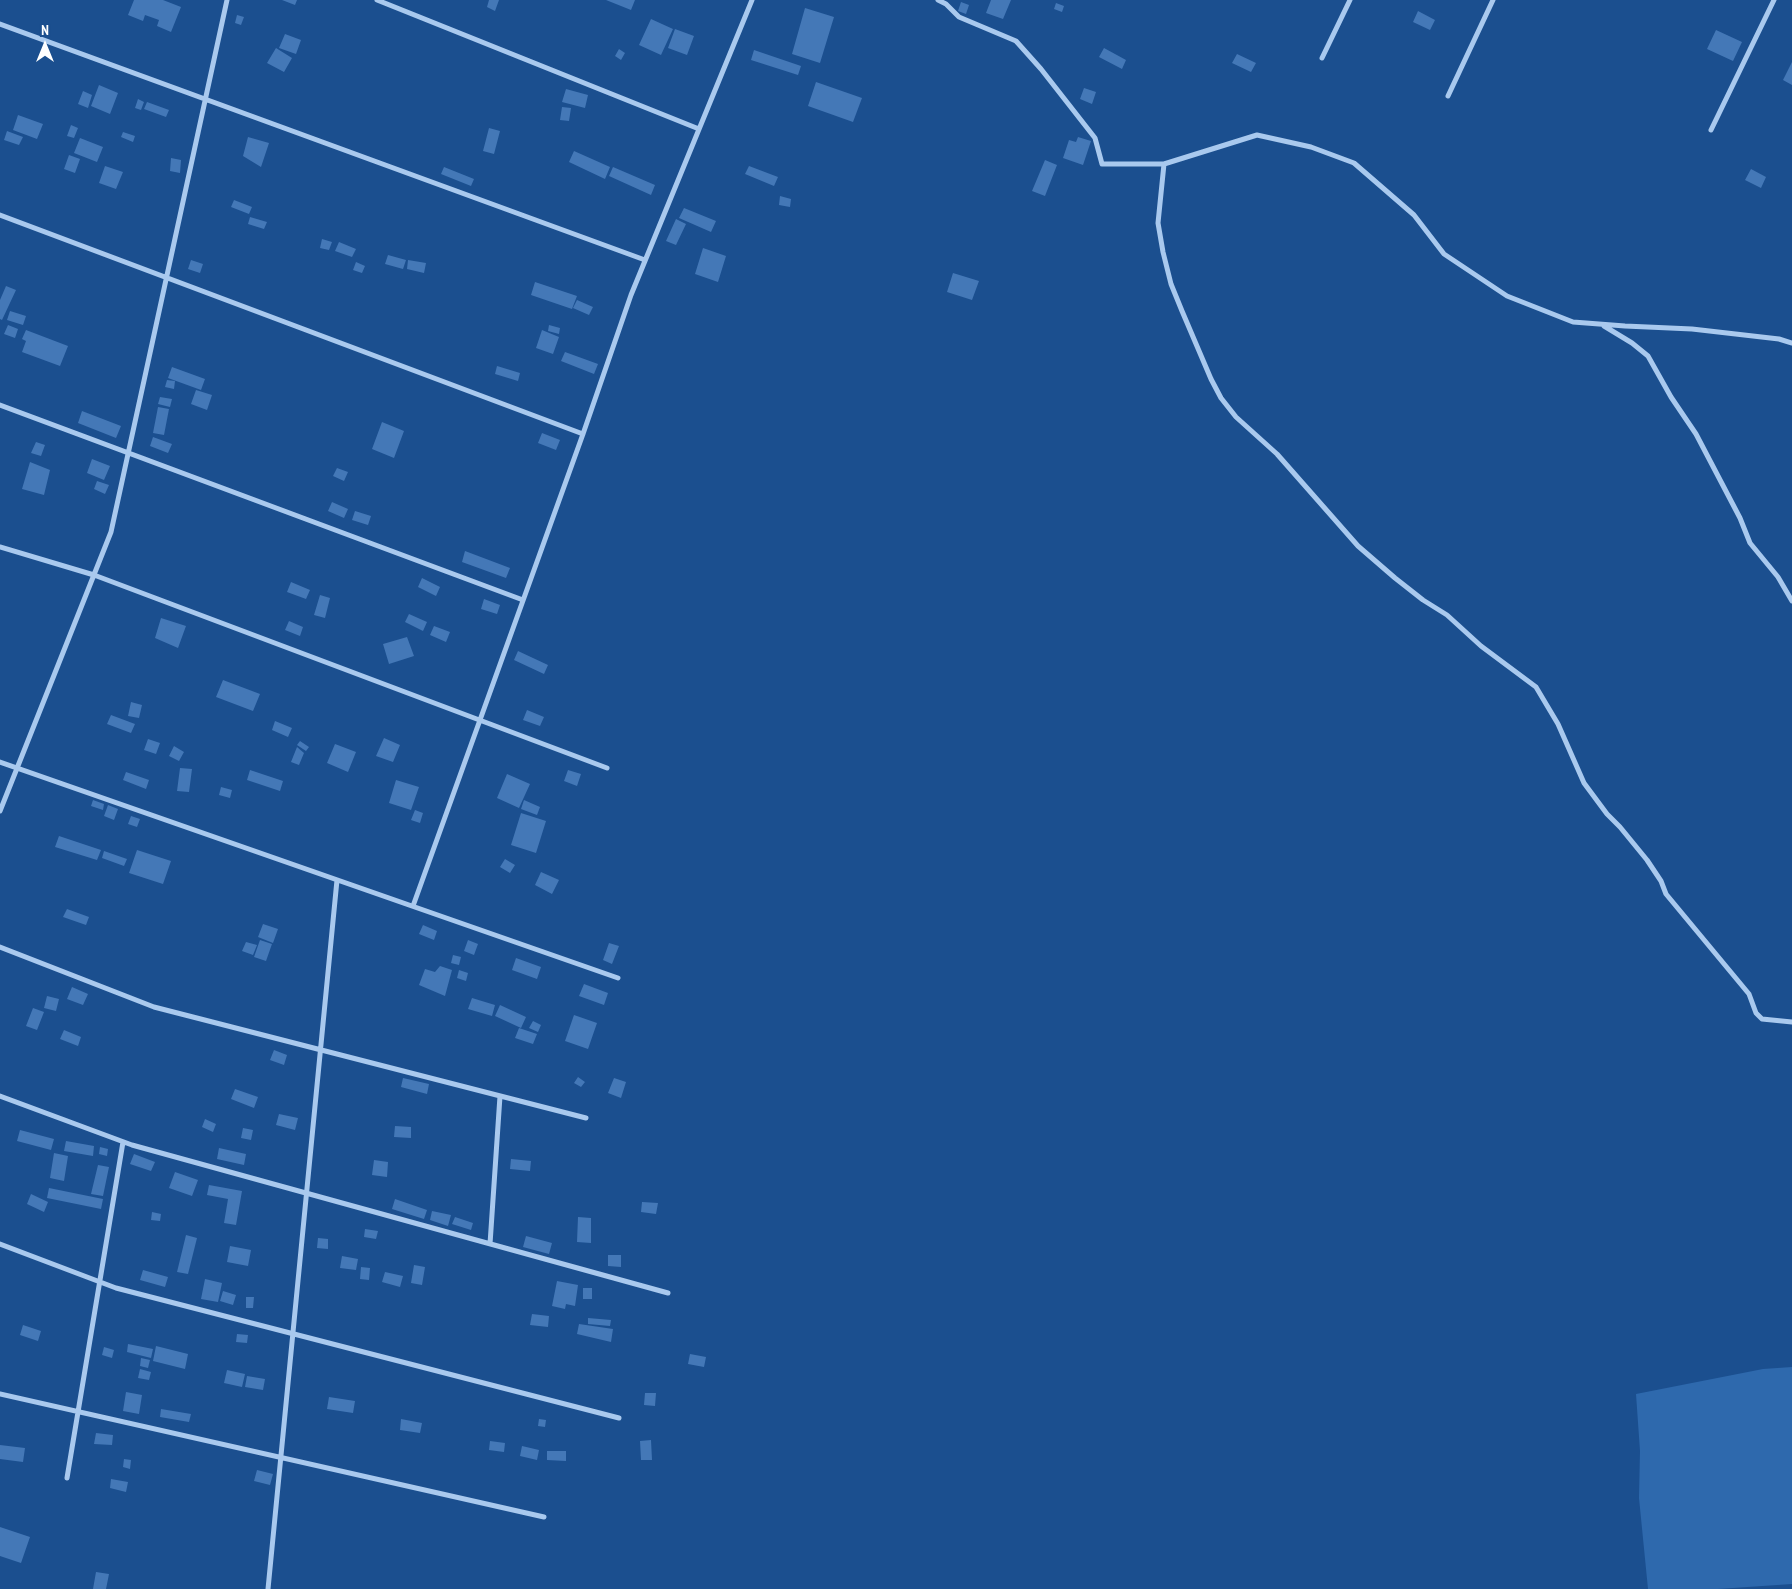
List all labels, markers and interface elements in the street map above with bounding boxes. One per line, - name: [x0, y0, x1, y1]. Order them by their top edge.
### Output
- north arrow: [20, 20, 70, 70]
- text: N: [41, 21, 49, 39]

